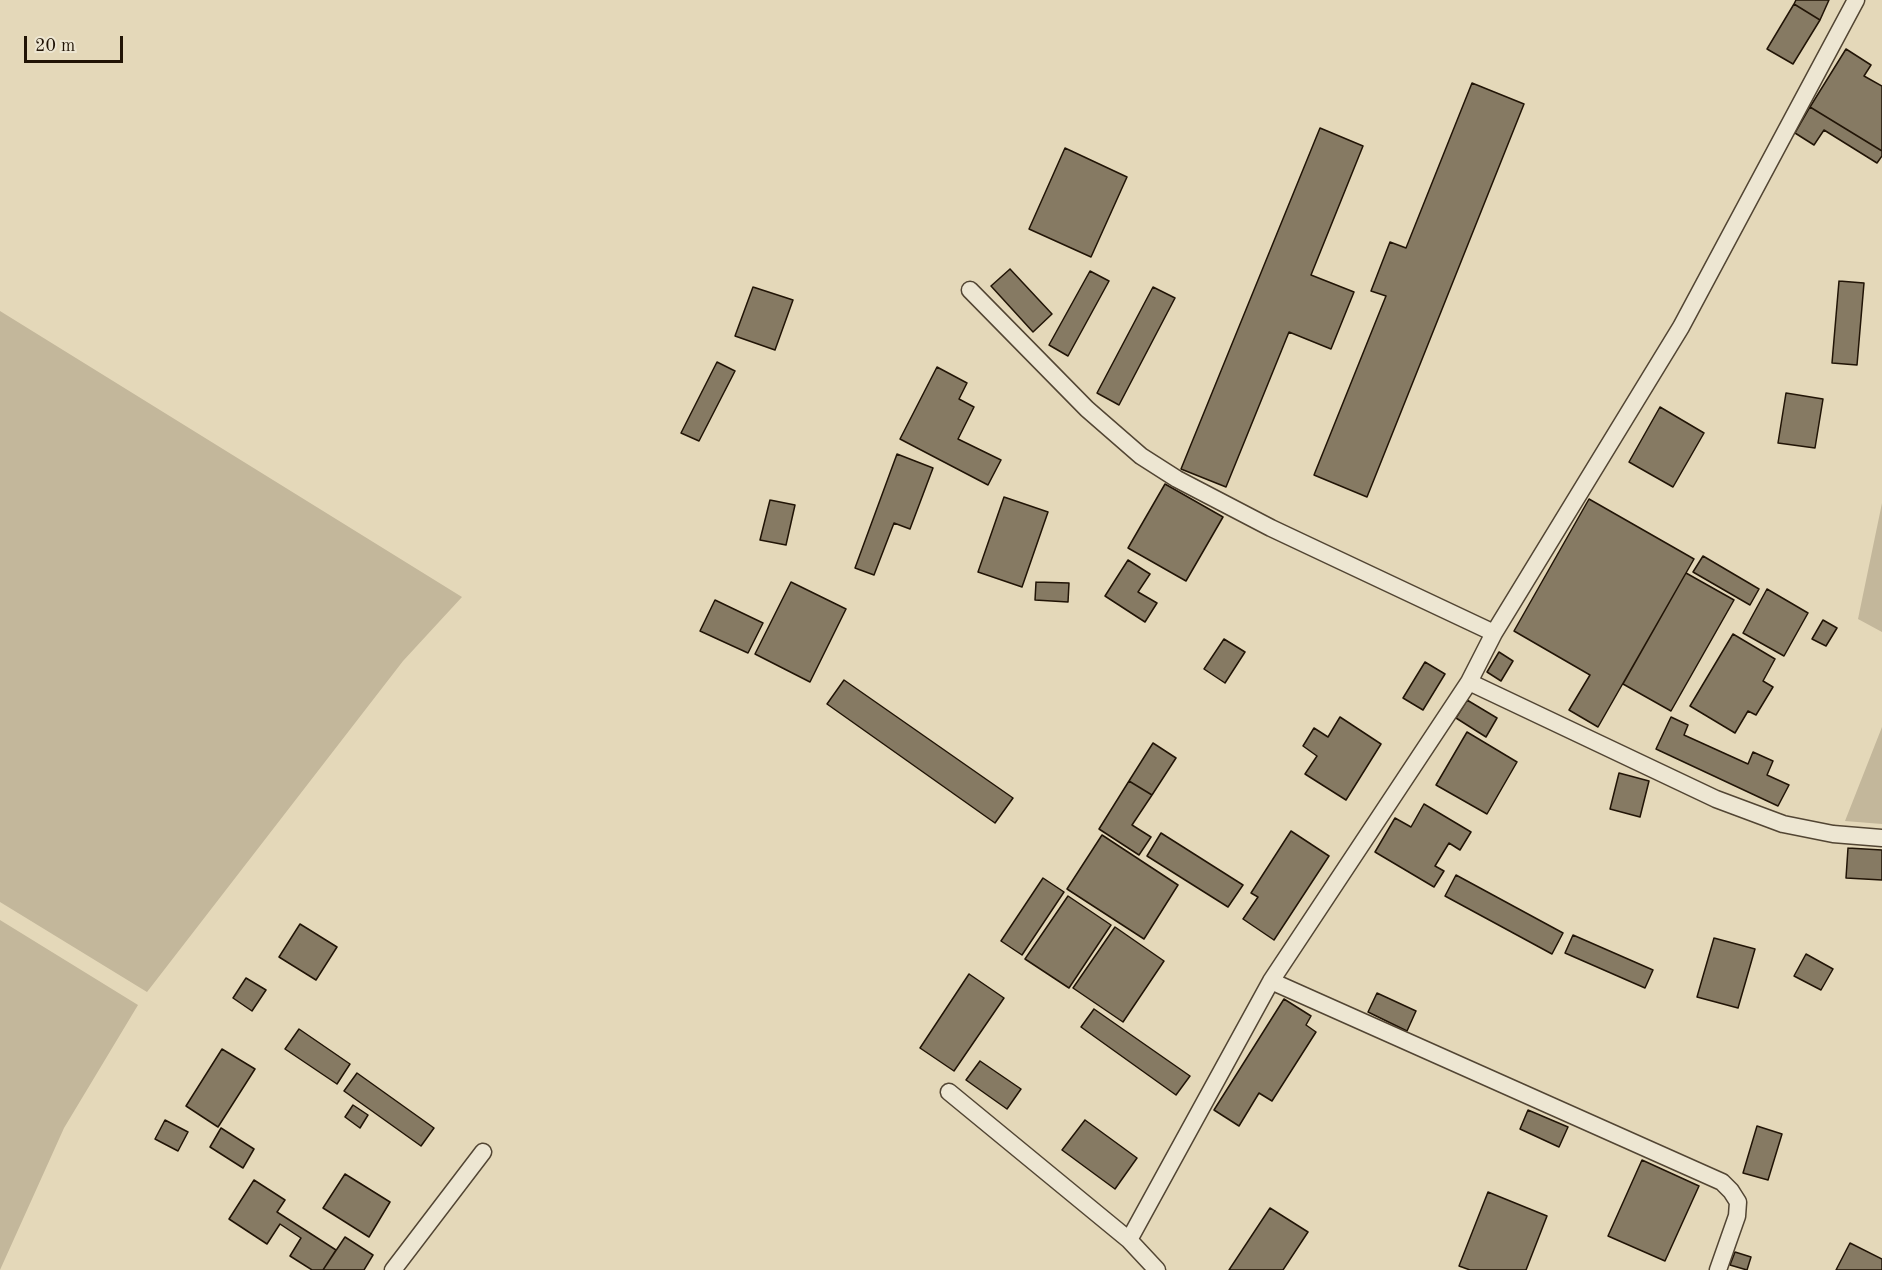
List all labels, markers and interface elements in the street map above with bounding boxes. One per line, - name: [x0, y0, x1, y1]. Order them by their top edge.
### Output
- scale bar: [27, 24, 126, 62]
- text: 20 m: [35, 37, 75, 55]

